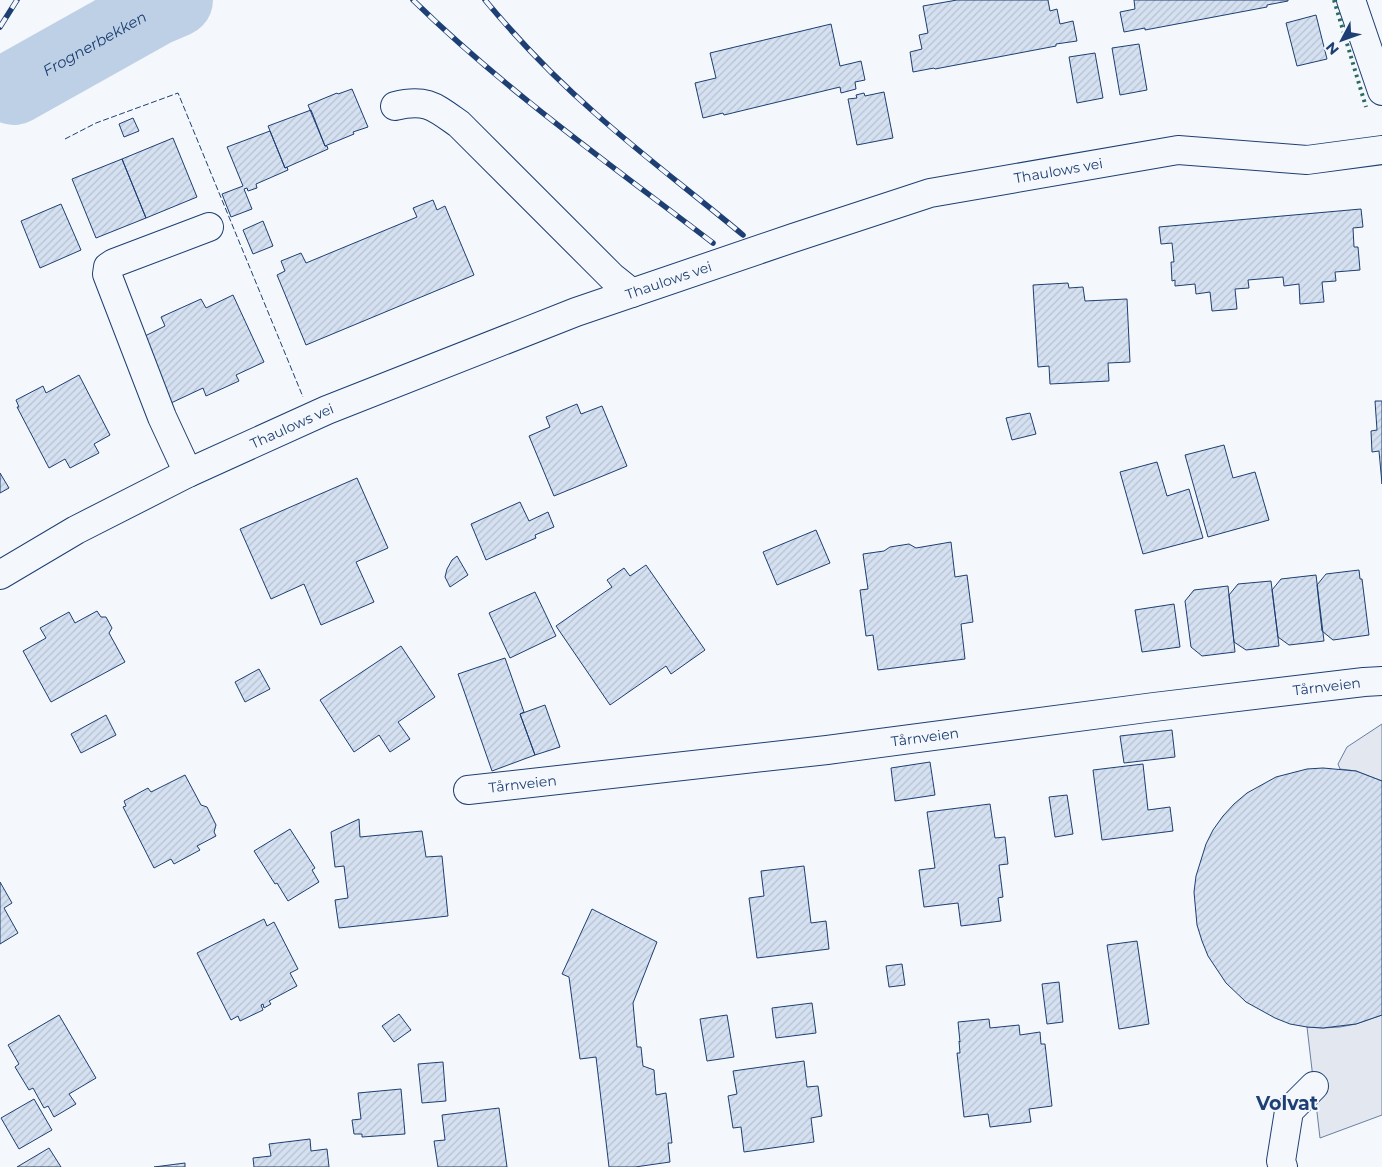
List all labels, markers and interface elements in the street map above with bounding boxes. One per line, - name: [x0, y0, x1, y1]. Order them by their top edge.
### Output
- water label: Frognerbekken: [39, 6, 149, 80]
- north arrow: [1317, 15, 1367, 65]
- text: N: [1322, 38, 1343, 59]
- street label: Thaulows vei: [1013, 154, 1104, 187]
- street label: Thaulows vei: [623, 257, 714, 303]
- street label: Thaulows vei: [247, 399, 336, 453]
- street label: Tårnveien: [1292, 673, 1362, 699]
- street label: Tårnveien: [890, 724, 960, 750]
- street label: Tårnveien: [488, 771, 558, 797]
- district label: Volvat: [1255, 1092, 1318, 1115]

